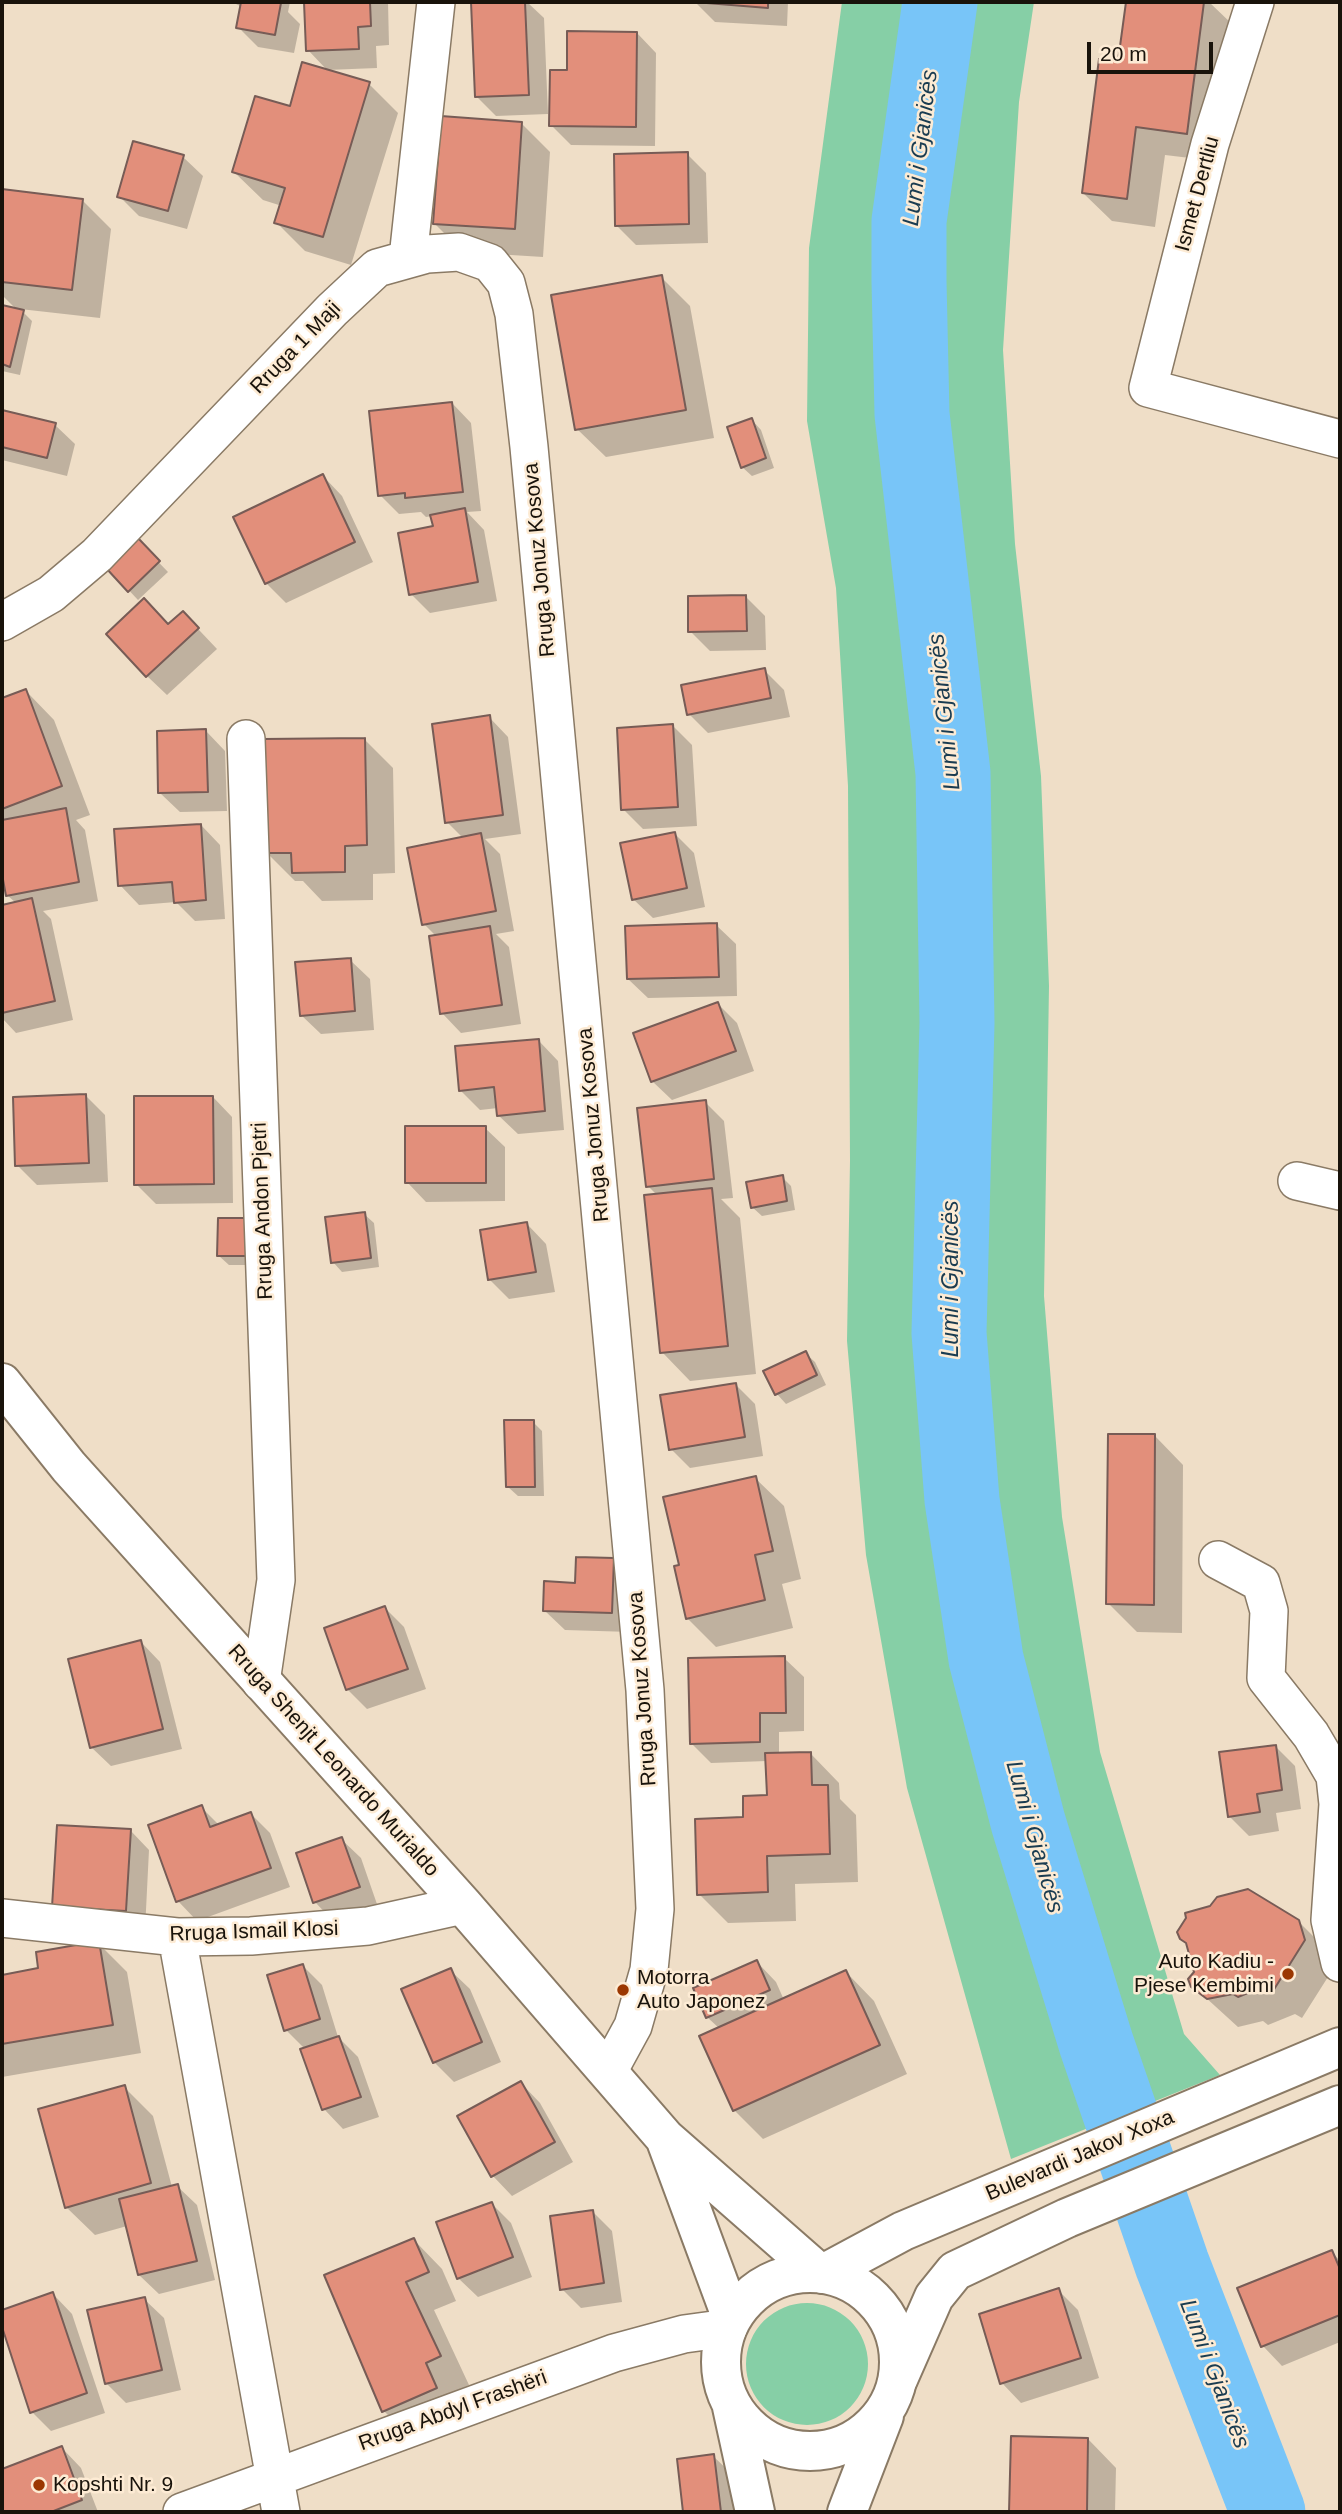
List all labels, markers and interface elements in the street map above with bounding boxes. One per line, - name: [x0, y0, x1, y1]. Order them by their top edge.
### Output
- scale bar: [1090, 28, 1216, 72]
- text: 20 m: [1100, 42, 1147, 65]
- water label: Lumi i Gjanicës: [898, 68, 944, 228]
- street label: Ismet Dertliu: [1171, 134, 1225, 254]
- street label: Rruga 1 Maji: [246, 296, 346, 400]
- street label: Rruga Jonuz Kosova: [519, 462, 561, 658]
- water label: Lumi i Gjanicës: [923, 632, 967, 792]
- street label: Rruga Jonuz Kosova: [573, 1027, 615, 1223]
- street label: Rruga Andon Pjetri: [247, 1122, 279, 1300]
- water label: Lumi i Gjanicës: [938, 1200, 966, 1358]
- street label: Rruga Jonuz Kosova: [624, 1591, 662, 1787]
- street label: Rruga Shenjt Leonardo Murialdo: [222, 1640, 444, 1882]
- water label: Lumi i Gjanicës: [999, 1758, 1069, 1916]
- street label: Rruga Ismail Klosi: [169, 1916, 339, 1948]
- place label: Auto Kadiu - Pjese Kembimi: [1134, 1949, 1274, 1999]
- place label: Motorra Auto Japonez: [637, 1965, 765, 2015]
- marker: Auto Kadiu - Pjese Kembimi: [1280, 1966, 1296, 1982]
- marker: Motorra Auto Japonez: [615, 1982, 631, 1998]
- street label: Bulevardi Jakov Xoxa: [982, 2105, 1178, 2207]
- water label: Lumi i Gjanicës: [1173, 2296, 1255, 2452]
- street label: Rruga Abdyl Frashëri: [355, 2365, 551, 2457]
- place label: Kopshti Nr. 9: [53, 2472, 173, 2498]
- marker: Kopshti Nr. 9: [31, 2477, 47, 2493]

